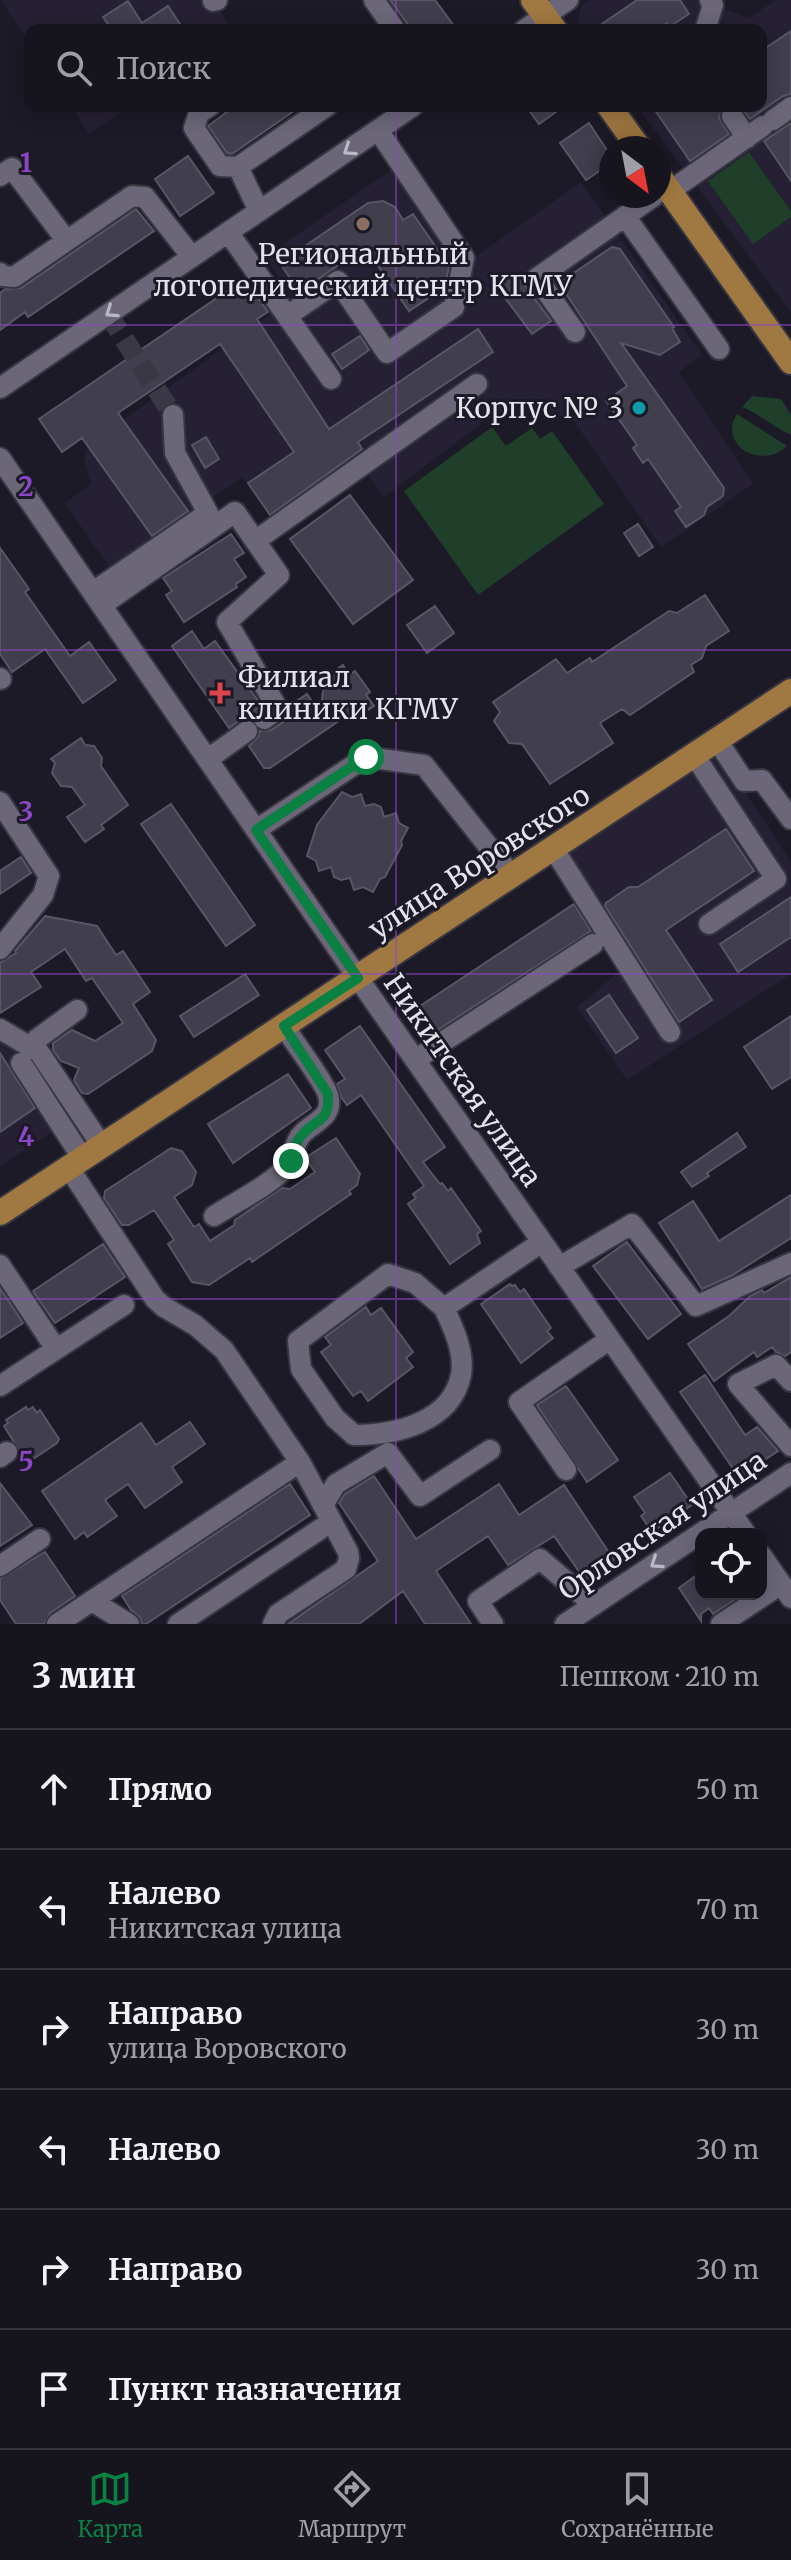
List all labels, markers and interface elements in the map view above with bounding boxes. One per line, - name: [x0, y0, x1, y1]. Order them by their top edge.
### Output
- search box: [24, 24, 767, 112]
- icon: search: [52, 46, 96, 90]
- text: Поиск: [116, 49, 211, 87]
- north arrow: [599, 136, 671, 208]
- one-way arrow: [343, 140, 357, 155]
- text: 1: [20, 146, 32, 179]
- marker: Региональный логопедический центр КГМУ: [354, 215, 372, 233]
- place label: Региональный логопедический центр КГМУ: [154, 236, 574, 304]
- one-way arrow: [105, 303, 119, 318]
- place label: Корпус № 3: [455, 390, 623, 426]
- marker: Корпус № 3: [630, 399, 648, 417]
- text: 2: [18, 470, 34, 503]
- place label: Филиал клиники КГМУ: [238, 659, 459, 727]
- marker: Филиал клиники КГМУ: [209, 682, 231, 704]
- route start: [348, 739, 384, 775]
- street label: улица Воровского: [361, 777, 597, 947]
- text: 3: [19, 795, 33, 828]
- street label: Никитская улица: [376, 967, 550, 1193]
- text: 4: [18, 1120, 35, 1153]
- route end: [273, 1143, 309, 1179]
- street label: Орловская улица: [551, 1442, 773, 1608]
- text: 5: [18, 1445, 34, 1478]
- map controls: [695, 1528, 767, 1600]
- button: locate: [695, 1528, 767, 1600]
- one-way arrow: [651, 1553, 665, 1568]
- text: 3 мин: [32, 1655, 136, 1697]
- text: Пешком · 210 m: [560, 1660, 759, 1693]
- icon: ahead: [32, 1767, 76, 1811]
- text: Прямо: [108, 1770, 212, 1808]
- text: 50 m: [695, 1773, 759, 1806]
- text: Налево: [108, 1874, 221, 1912]
- icon: left: [32, 1887, 76, 1931]
- text: 70 m: [696, 1893, 759, 1926]
- text: Никитская улица: [108, 1912, 342, 1945]
- text: Направо: [108, 1994, 242, 2032]
- icon: right: [32, 2007, 76, 2051]
- text: 30 m: [696, 2013, 759, 2046]
- text: улица Воровского: [108, 2032, 347, 2065]
- icon: left: [32, 2127, 76, 2171]
- text: Налево: [108, 2130, 221, 2168]
- text: 30 m: [696, 2133, 759, 2166]
- icon: right: [32, 2247, 76, 2291]
- text: Направо: [108, 2250, 242, 2288]
- text: 30 m: [696, 2253, 759, 2286]
- icon: arrive: [32, 2367, 76, 2411]
- text: Пункт назначения: [108, 2370, 402, 2408]
- tab: Карта: [78, 2467, 143, 2543]
- tab: Маршрут: [298, 2467, 406, 2543]
- tab: Сохранённые: [561, 2467, 713, 2543]

